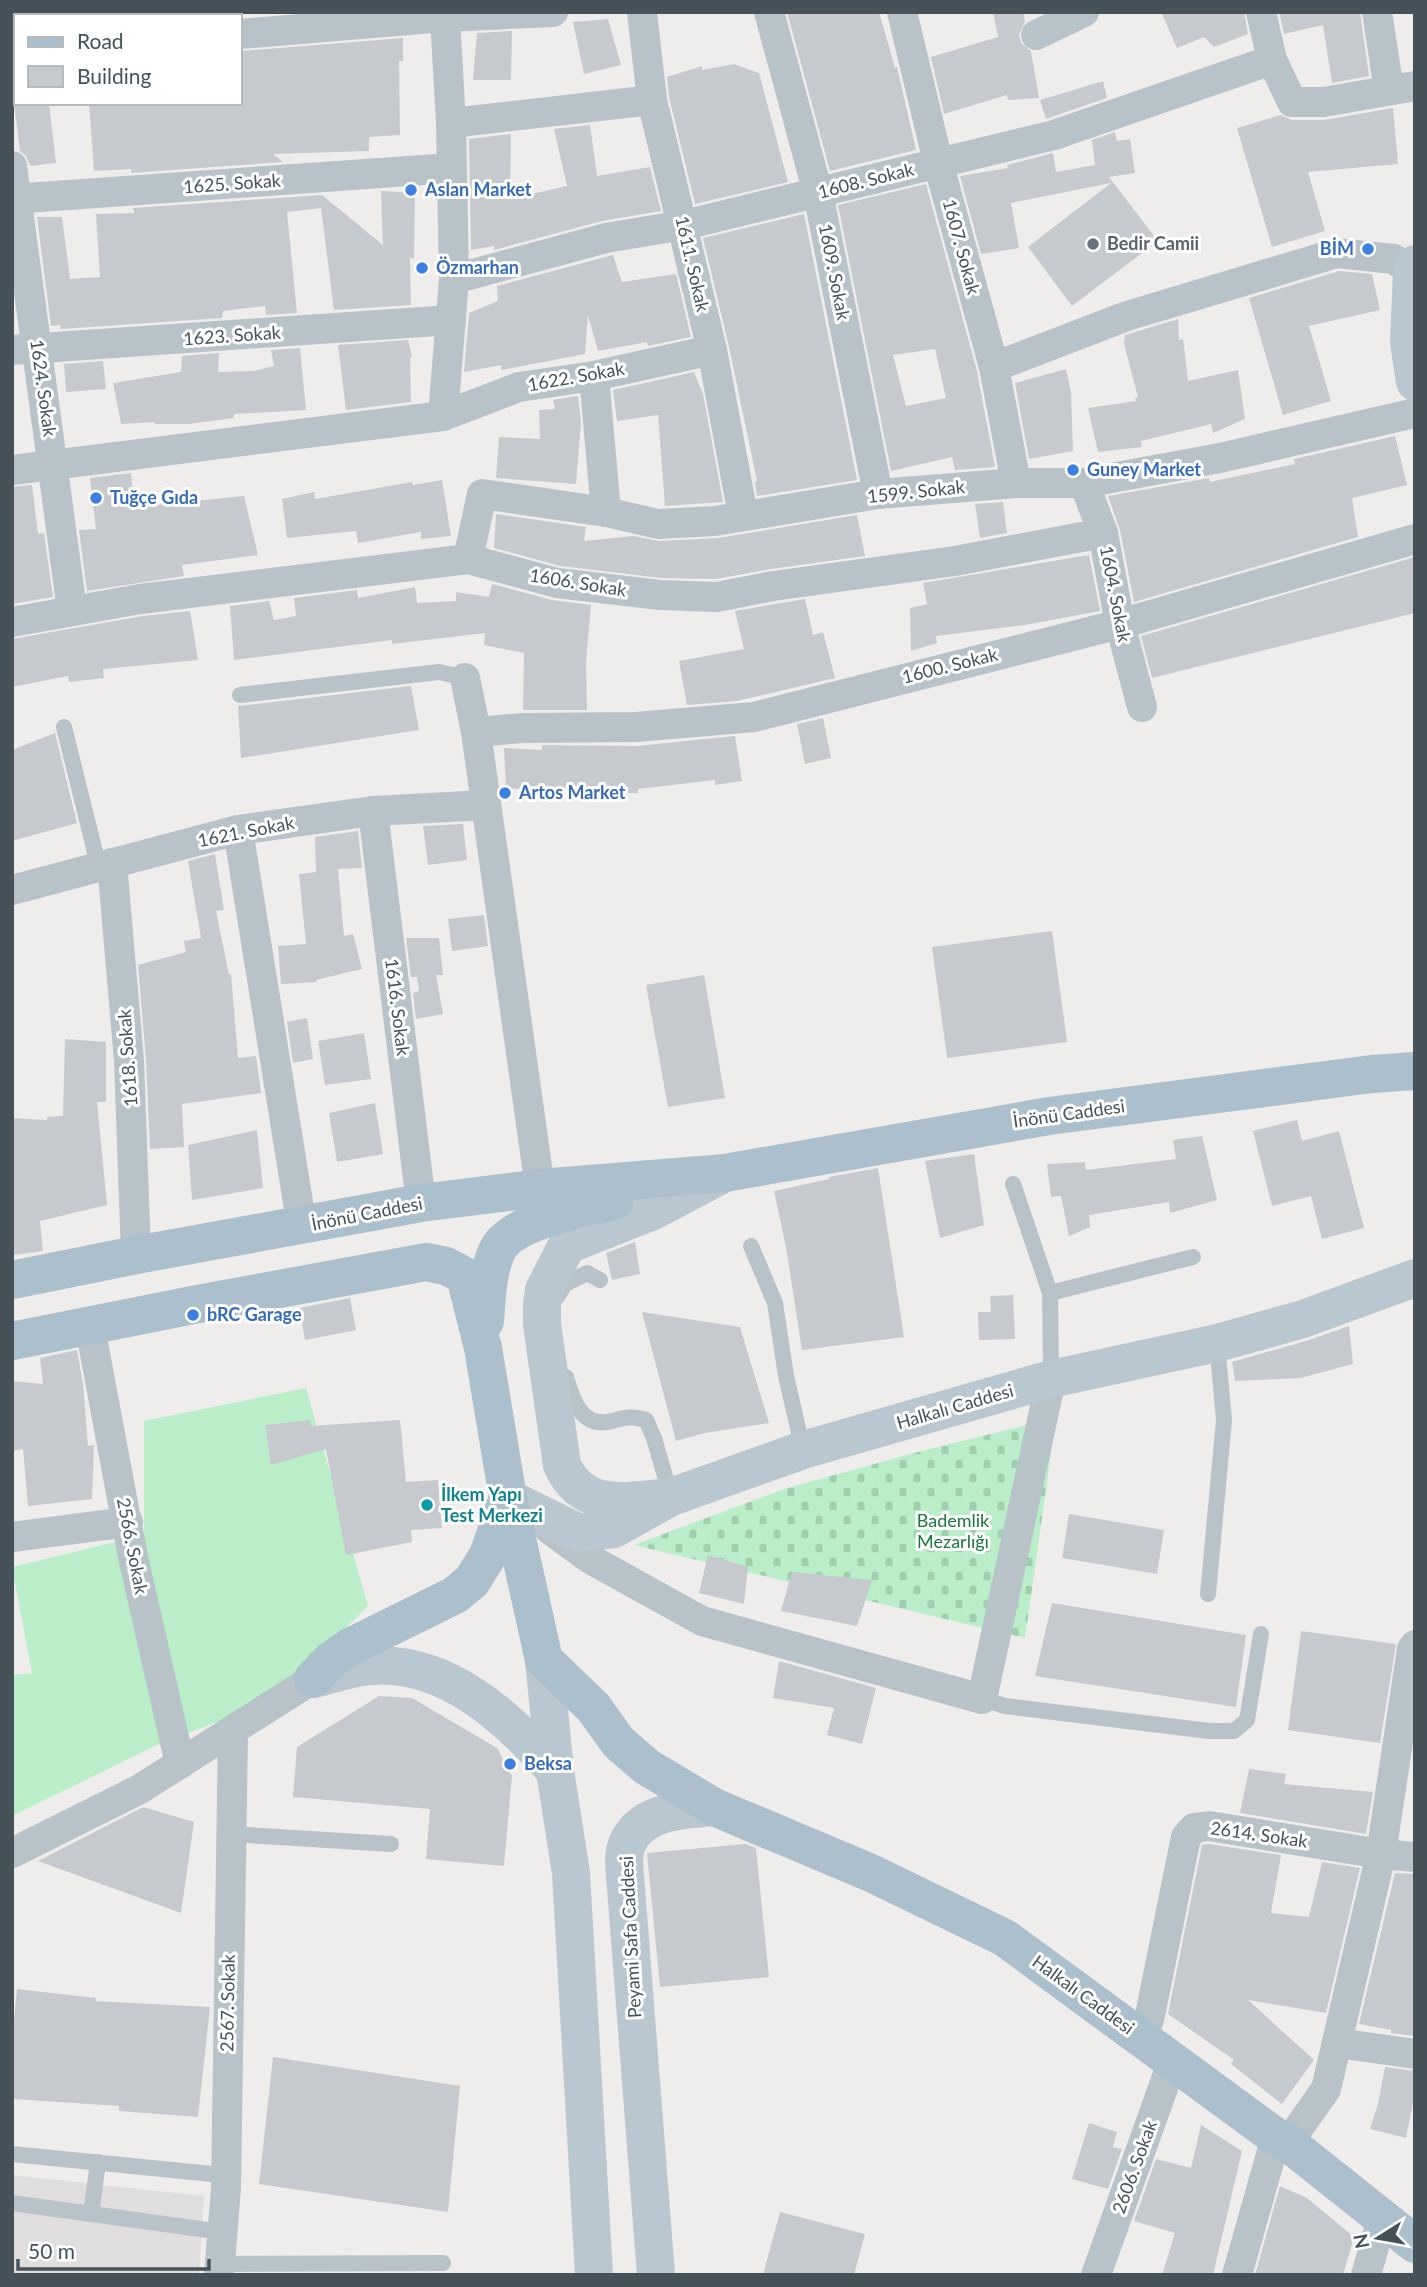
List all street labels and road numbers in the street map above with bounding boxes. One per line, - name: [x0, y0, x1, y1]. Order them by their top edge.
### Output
- street label: 1608. Sokak: [816, 157, 917, 203]
- street label: 1625. Sokak: [182, 169, 282, 197]
- street label: 1607. Sokak: [939, 197, 985, 298]
- street label: 1611. Sokak: [671, 214, 715, 315]
- street label: 1609. Sokak: [815, 222, 855, 323]
- street label: 1623. Sokak: [182, 321, 282, 349]
- street label: 1624. Sokak: [26, 338, 62, 439]
- street label: 1622. Sokak: [526, 357, 627, 395]
- street label: 1599. Sokak: [866, 475, 967, 507]
- street label: 1604. Sokak: [1096, 544, 1136, 645]
- street label: 1606. Sokak: [528, 563, 629, 601]
- street label: 1600. Sokak: [900, 642, 1001, 688]
- street label: 1621. Sokak: [196, 811, 297, 851]
- street label: 1616. Sokak: [381, 957, 415, 1058]
- street label: 1618. Sokak: [113, 1008, 141, 1108]
- street label: İnönü Caddesi: [1012, 1094, 1126, 1132]
- street label: İnönü Caddesi: [309, 1191, 424, 1235]
- street label: Halkalı Caddesi: [894, 1379, 1016, 1433]
- street label: 2566. Sokak: [113, 1496, 153, 1597]
- street label: 2614. Sokak: [1209, 1816, 1310, 1852]
- street label: Peyami Safa Caddesi: [615, 1855, 645, 2019]
- street label: Halkalı Caddesi: [1028, 1950, 1139, 2039]
- street label: 2567. Sokak: [215, 1953, 239, 2052]
- street label: 2606. Sokak: [1107, 2116, 1161, 2216]

